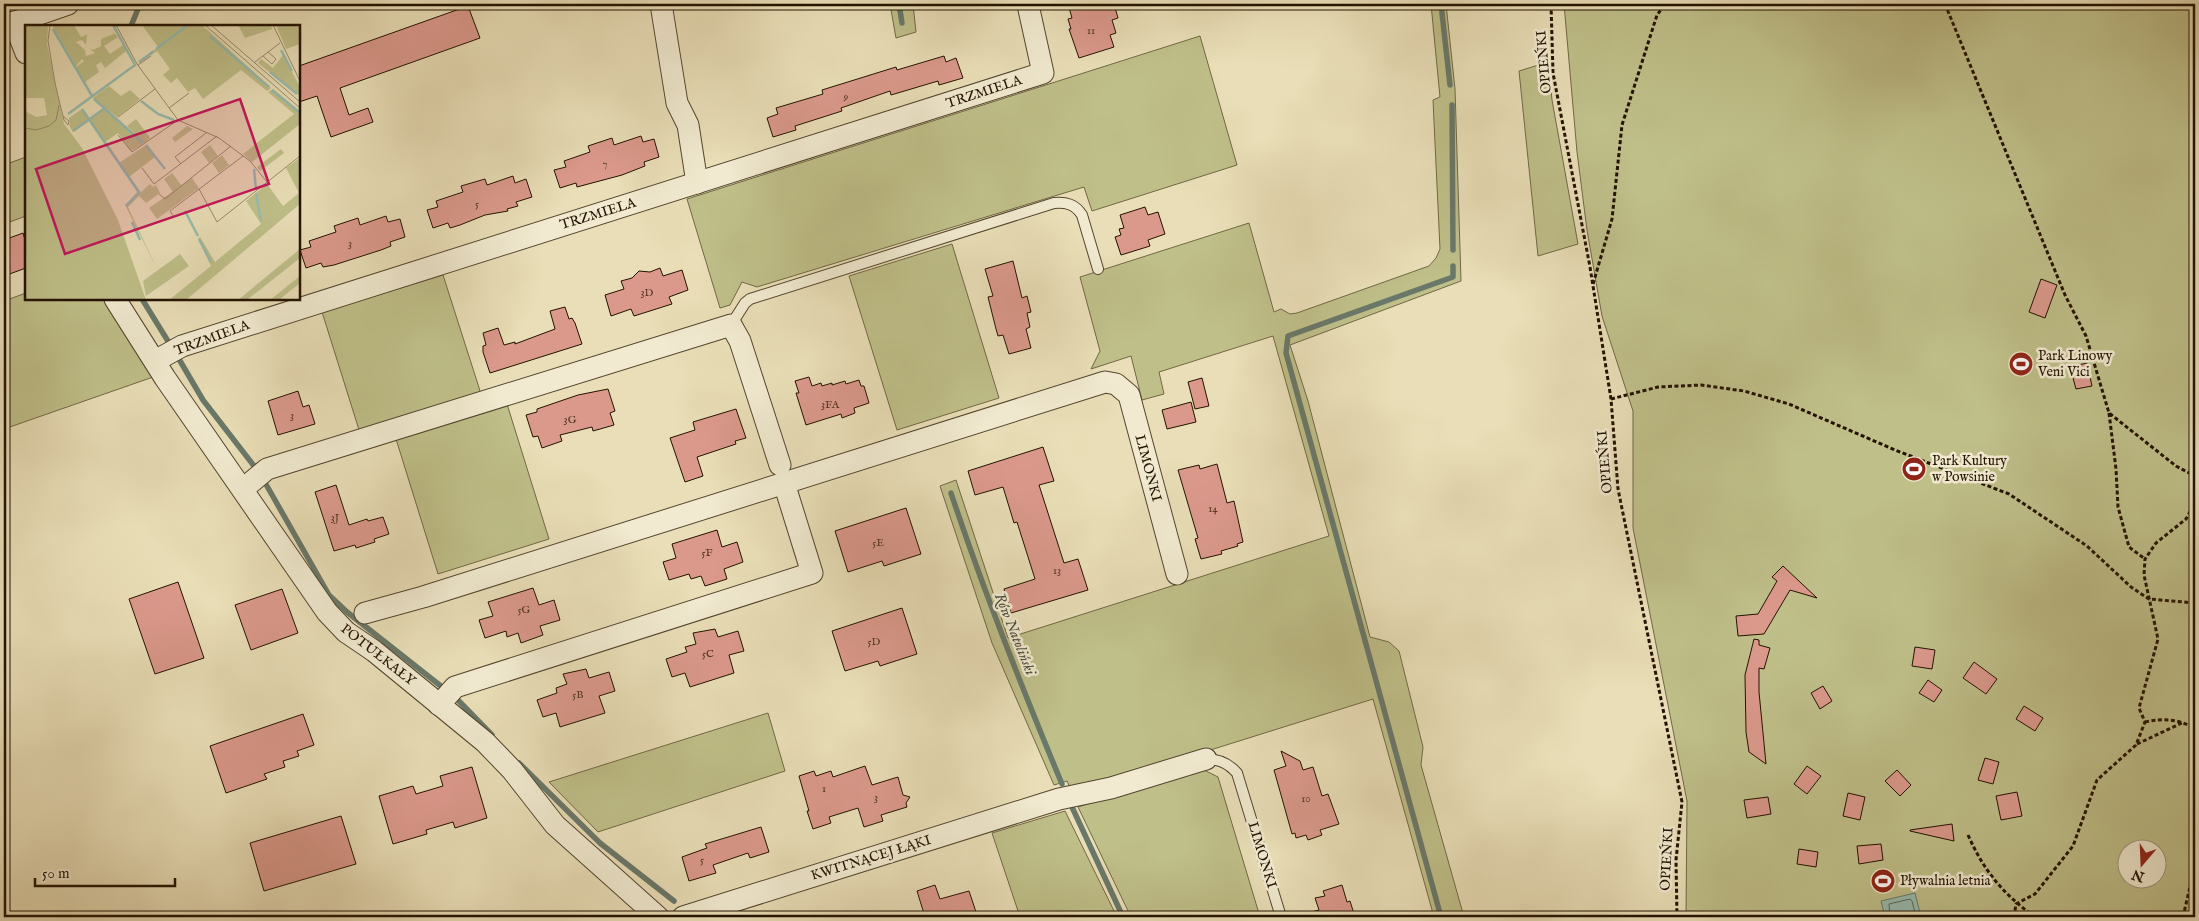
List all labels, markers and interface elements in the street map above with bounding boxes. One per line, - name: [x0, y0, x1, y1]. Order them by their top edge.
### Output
- house number: 11: [1087, 24, 1095, 38]
- inset map: [25, 25, 300, 300]
- street label: OPIEŃKI: [1531, 30, 1556, 95]
- street label: TRZMIELA: [944, 71, 1025, 113]
- house number: 9: [843, 90, 849, 104]
- house number: 7: [602, 157, 608, 171]
- street label: TRZMIELA: [558, 194, 639, 234]
- house number: 5: [475, 197, 479, 211]
- house number: 3: [348, 237, 352, 251]
- house number: 3D: [641, 286, 654, 300]
- street label: TRZMIELA: [172, 316, 253, 360]
- place label: Park Linowy Veni Vici: [2037, 347, 2112, 381]
- sports icon: Park Linowy Veni Vici: [2008, 351, 2034, 377]
- house number: 3FA: [821, 398, 840, 412]
- house number: 3: [290, 409, 294, 423]
- house number: 3G: [564, 413, 577, 427]
- street label: OPIEŃKI: [1592, 430, 1617, 495]
- street label: LIMONKI: [1130, 433, 1166, 503]
- place label: Park Kultury w Powsinie: [1932, 452, 2007, 486]
- sports icon: Park Kultury w Powsinie: [1901, 456, 1927, 482]
- house number: 14: [1208, 502, 1218, 516]
- house number: 3J: [331, 511, 340, 525]
- house number: 5E: [872, 536, 884, 550]
- house number: 5F: [702, 546, 713, 560]
- house number: 13: [1053, 564, 1061, 578]
- water label: Rów Natoliński: [990, 590, 1041, 679]
- house number: 5G: [518, 603, 531, 617]
- street label: POTUŁKAŁY: [337, 620, 420, 691]
- house number: 5D: [868, 635, 881, 649]
- house number: 5C: [702, 647, 714, 661]
- house number: 5B: [572, 688, 584, 702]
- house number: 1: [822, 782, 826, 796]
- house number: 3: [874, 791, 878, 805]
- house number: 10: [1301, 792, 1311, 806]
- street label: LIMONKI: [1243, 820, 1281, 890]
- street label: OPIEŃKI: [1655, 827, 1678, 891]
- street label: KWITNĄCEJ ŁĄKI: [809, 831, 933, 885]
- north arrow: [2116, 838, 2166, 888]
- house number: 5: [700, 853, 704, 867]
- scale bar: [35, 856, 175, 888]
- text: 50 m: [42, 864, 70, 883]
- text: N: [2129, 865, 2148, 886]
- sports icon: Pływalnia letnia: [1870, 868, 1896, 894]
- place label: Pływalnia letnia: [1900, 872, 1991, 890]

